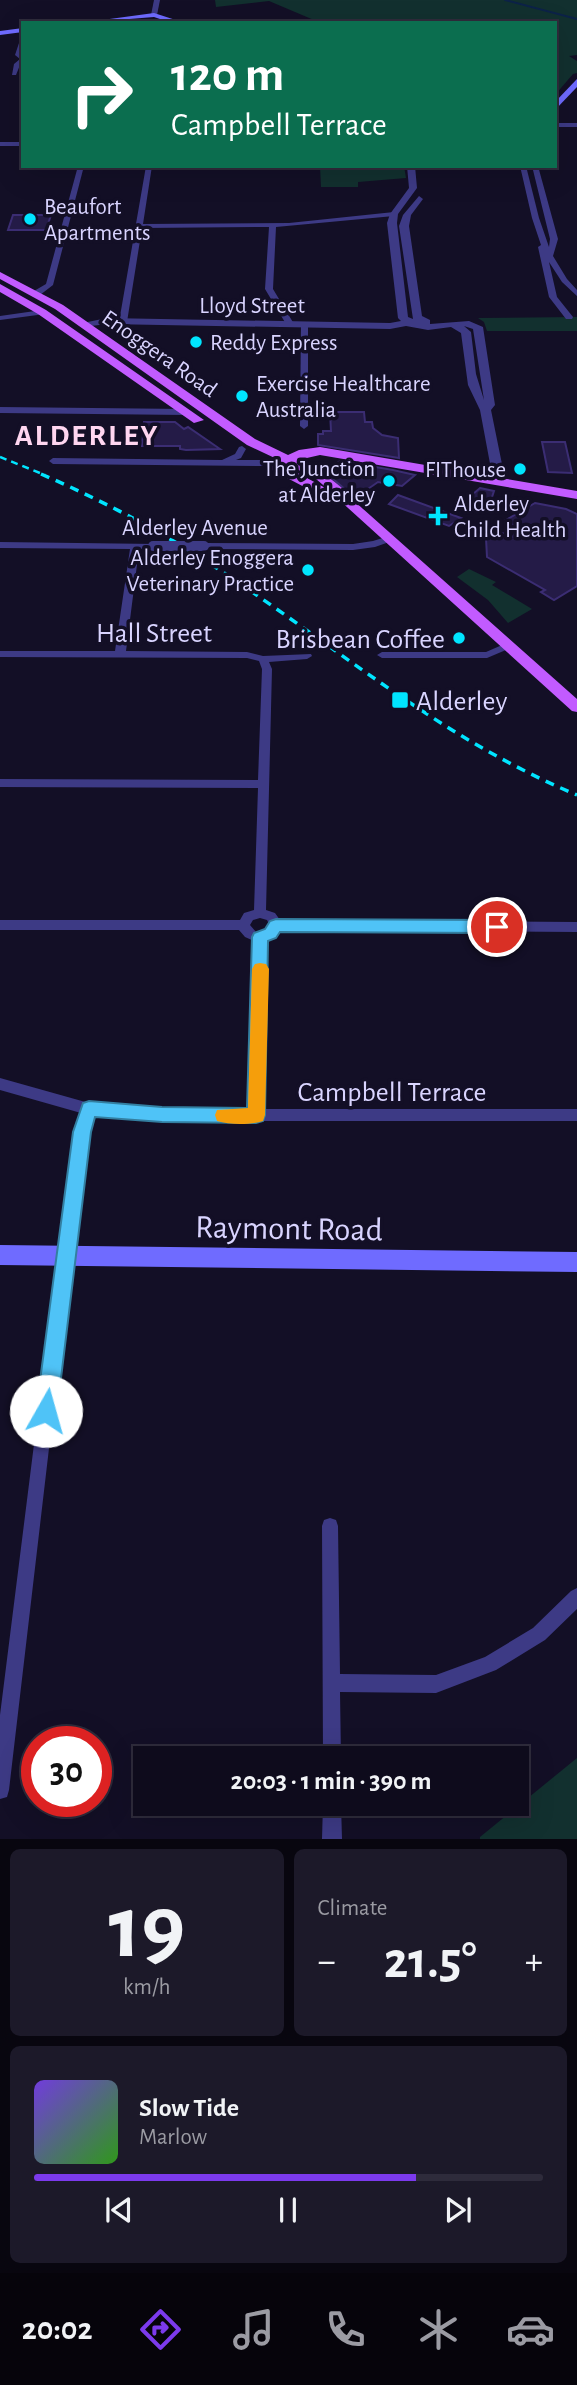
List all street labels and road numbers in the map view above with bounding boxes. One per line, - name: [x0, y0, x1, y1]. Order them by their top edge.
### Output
- street label: Lloyd Street: [199, 295, 305, 318]
- street label: Enoggera Road: [98, 306, 221, 402]
- street label: Alderley Avenue: [122, 517, 268, 540]
- street label: Hall Street: [96, 620, 212, 648]
- street label: Campbell Terrace: [298, 1079, 486, 1107]
- street label: Raymont Road: [195, 1211, 383, 1248]

